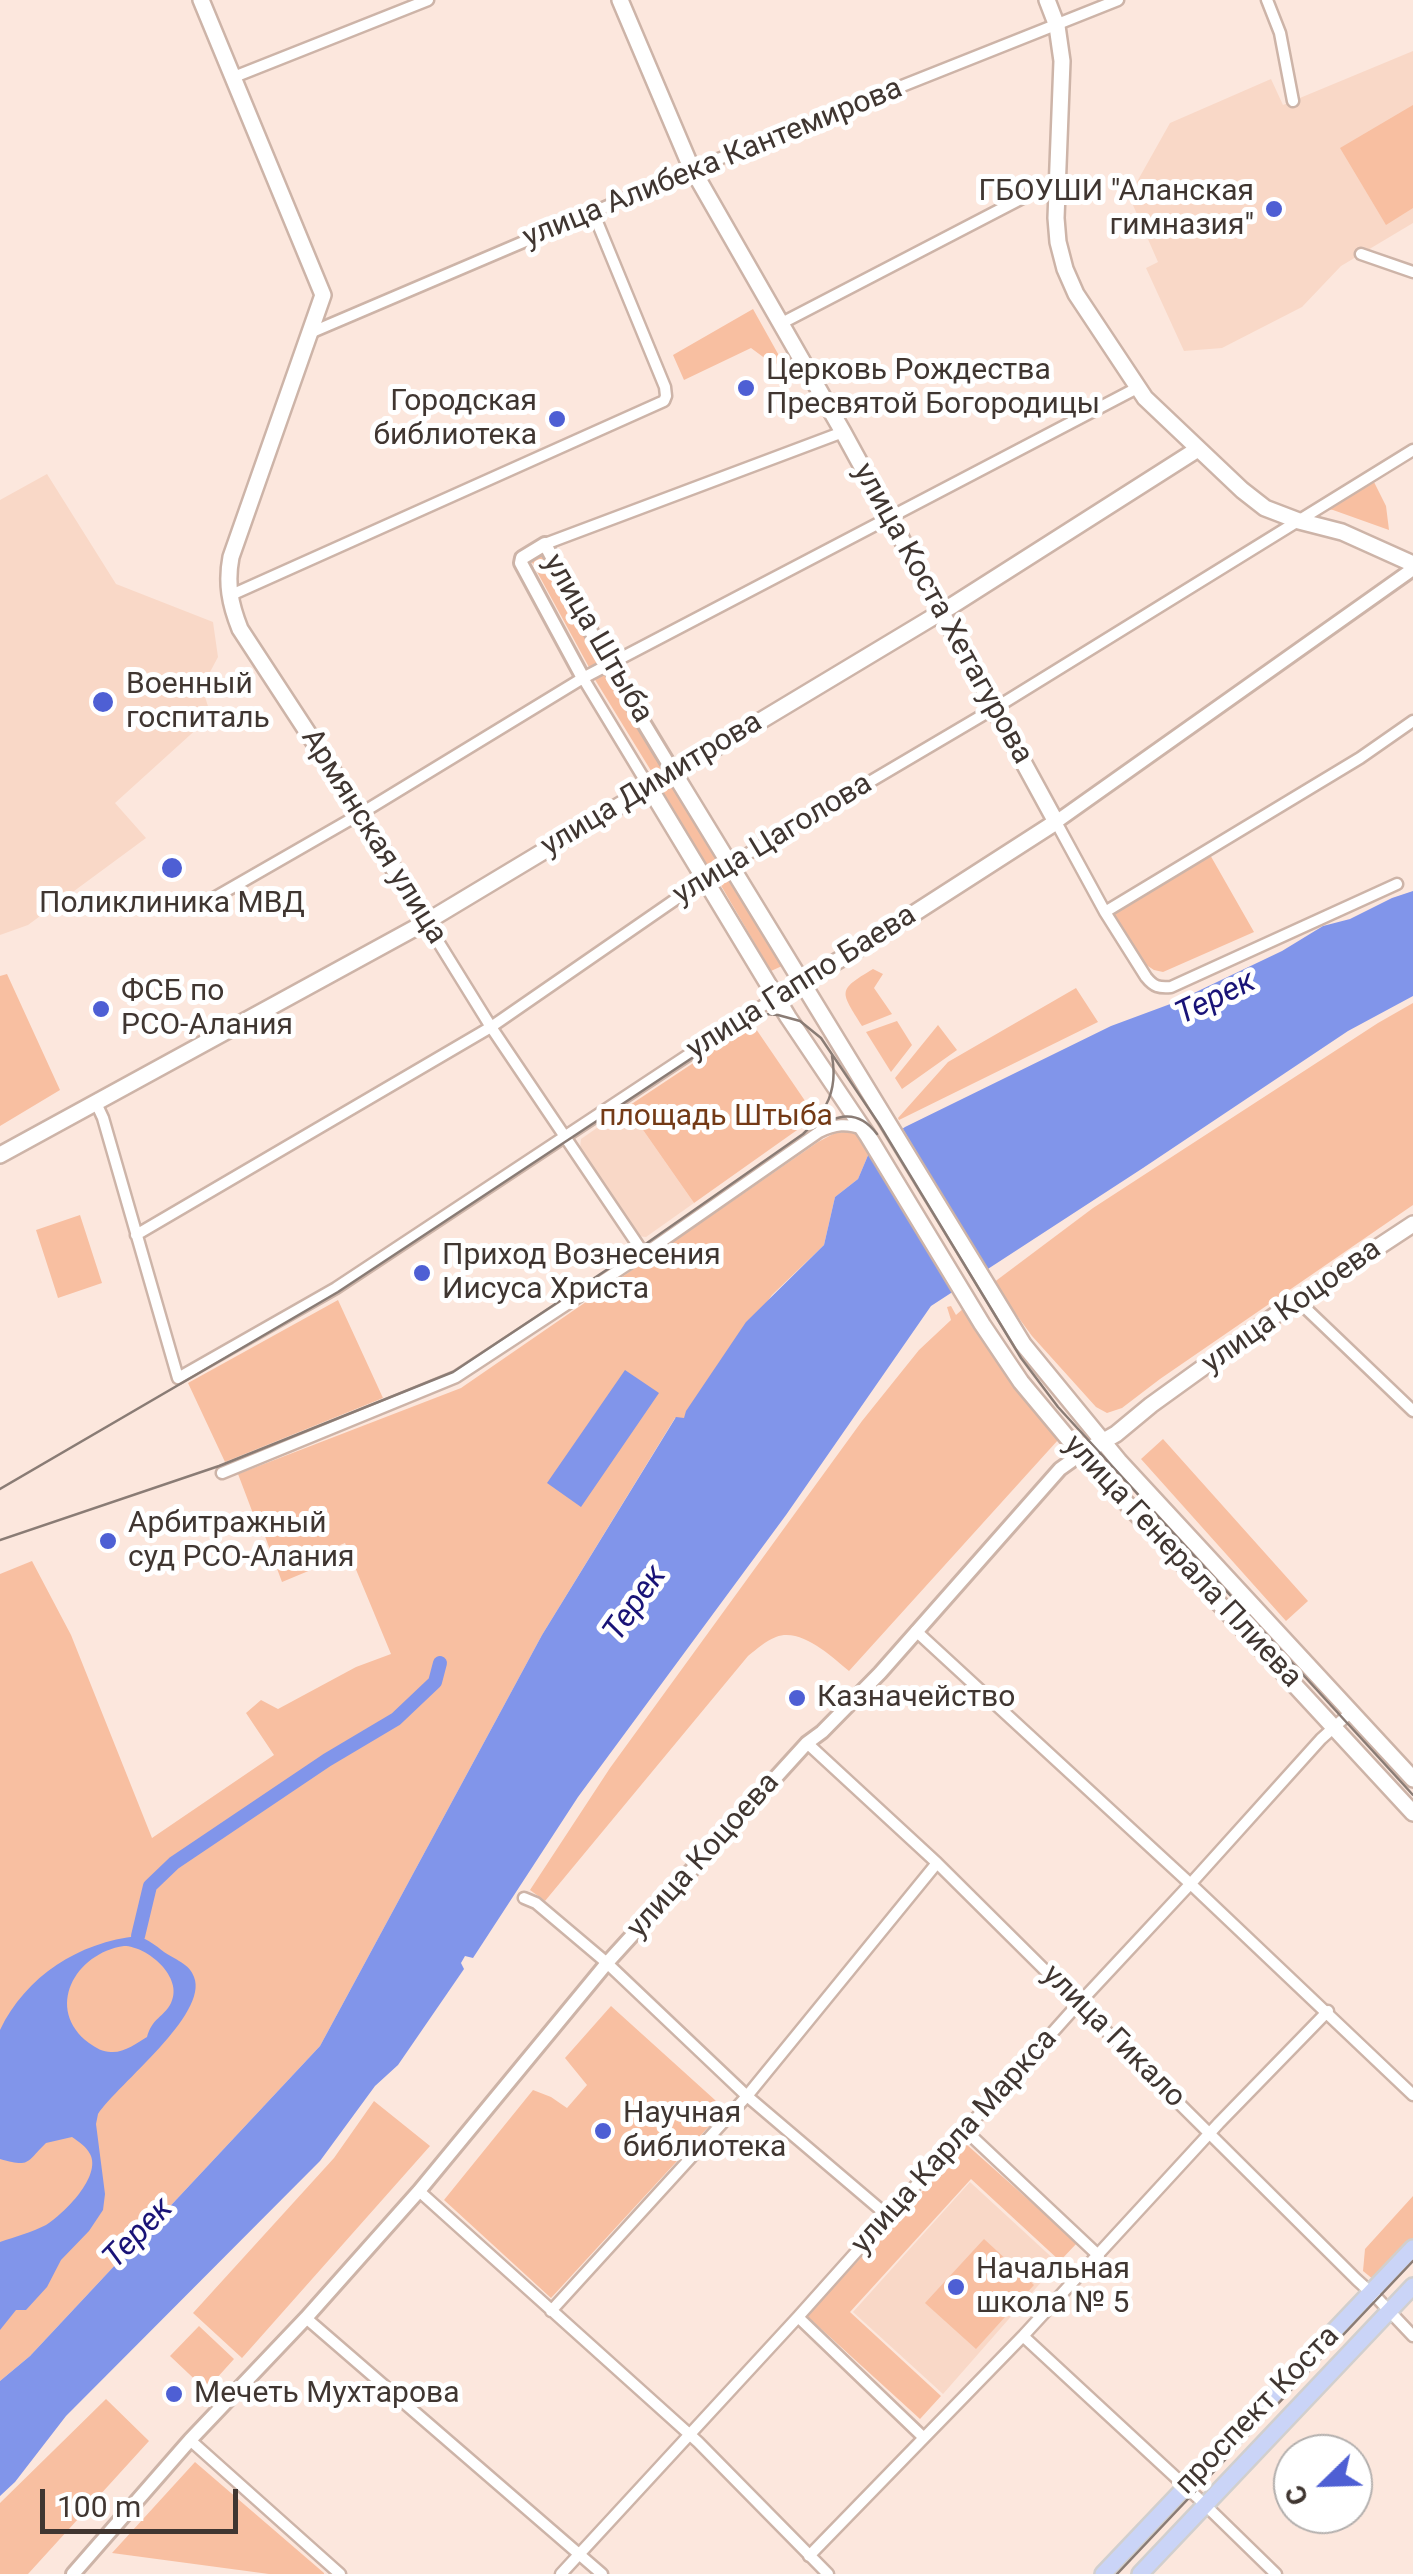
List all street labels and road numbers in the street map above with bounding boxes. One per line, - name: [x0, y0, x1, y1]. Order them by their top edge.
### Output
- street label: улица Алибека Кантемирова: [518, 71, 908, 257]
- street label: улица Коста Хетагурова: [844, 457, 1040, 771]
- street label: улица Штыба: [534, 548, 660, 730]
- street label: улица Димитрова: [535, 705, 769, 865]
- street label: Армянская улица: [292, 723, 454, 951]
- street label: улица Цаголова: [667, 767, 879, 913]
- street label: улица Гаппо Баева: [681, 898, 923, 1068]
- street label: улица Коцоева: [1196, 1232, 1388, 1382]
- street label: улица Генерала Плиева: [1055, 1428, 1309, 1696]
- street label: улица Коцоева: [620, 1766, 788, 1946]
- street label: улица Гикало: [1034, 1958, 1192, 2116]
- street label: улица Карла Маркса: [844, 2022, 1066, 2262]
- street label: проспект Коста: [1168, 2319, 1348, 2503]

